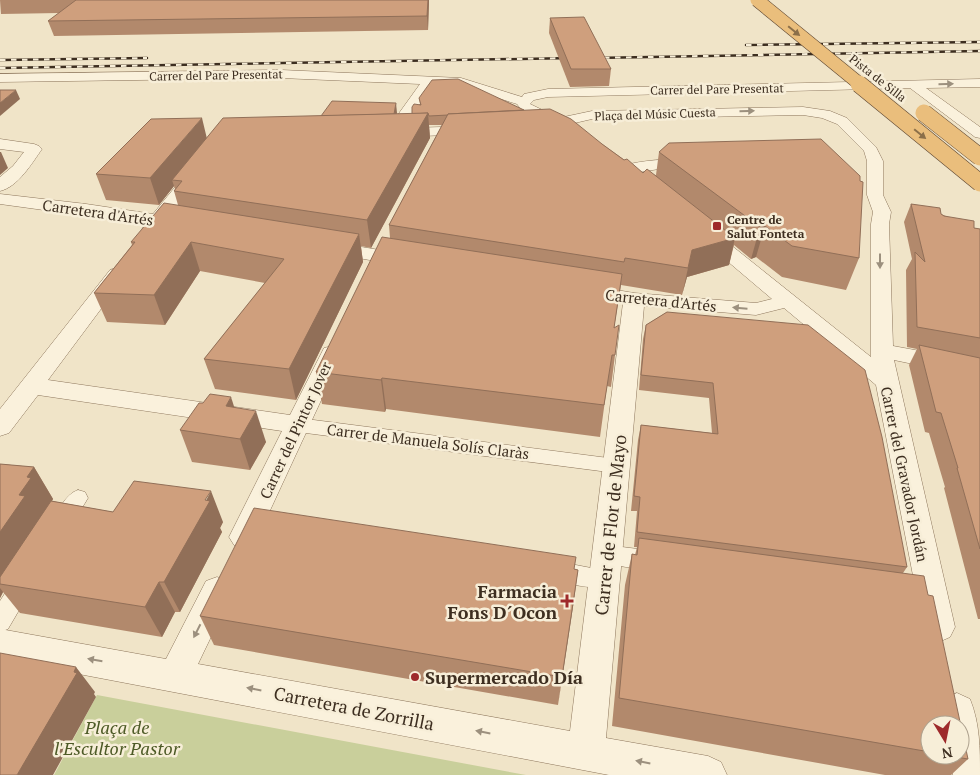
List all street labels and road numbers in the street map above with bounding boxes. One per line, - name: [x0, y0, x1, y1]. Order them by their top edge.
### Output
- street label: Pista de Silla: [846, 51, 910, 105]
- street label: Carrer del Pare Presentat: [149, 66, 283, 84]
- street label: Carrer del Pare Presentat: [650, 80, 784, 98]
- street label: Plaça del Músic Cuesta: [594, 104, 716, 124]
- street label: Carretera d'Artés: [41, 194, 155, 230]
- street label: Carretera d'Artés: [604, 284, 718, 316]
- street label: Carrer del Pintor Jover: [254, 358, 336, 502]
- street label: Carrer del Gravador Jordán: [877, 385, 933, 564]
- street label: Carrer de Manuela Solís Claràs: [326, 419, 530, 463]
- street label: Carrer de Flor de Mayo: [589, 433, 631, 617]
- street label: Carretera de Zorrilla: [272, 681, 436, 735]

